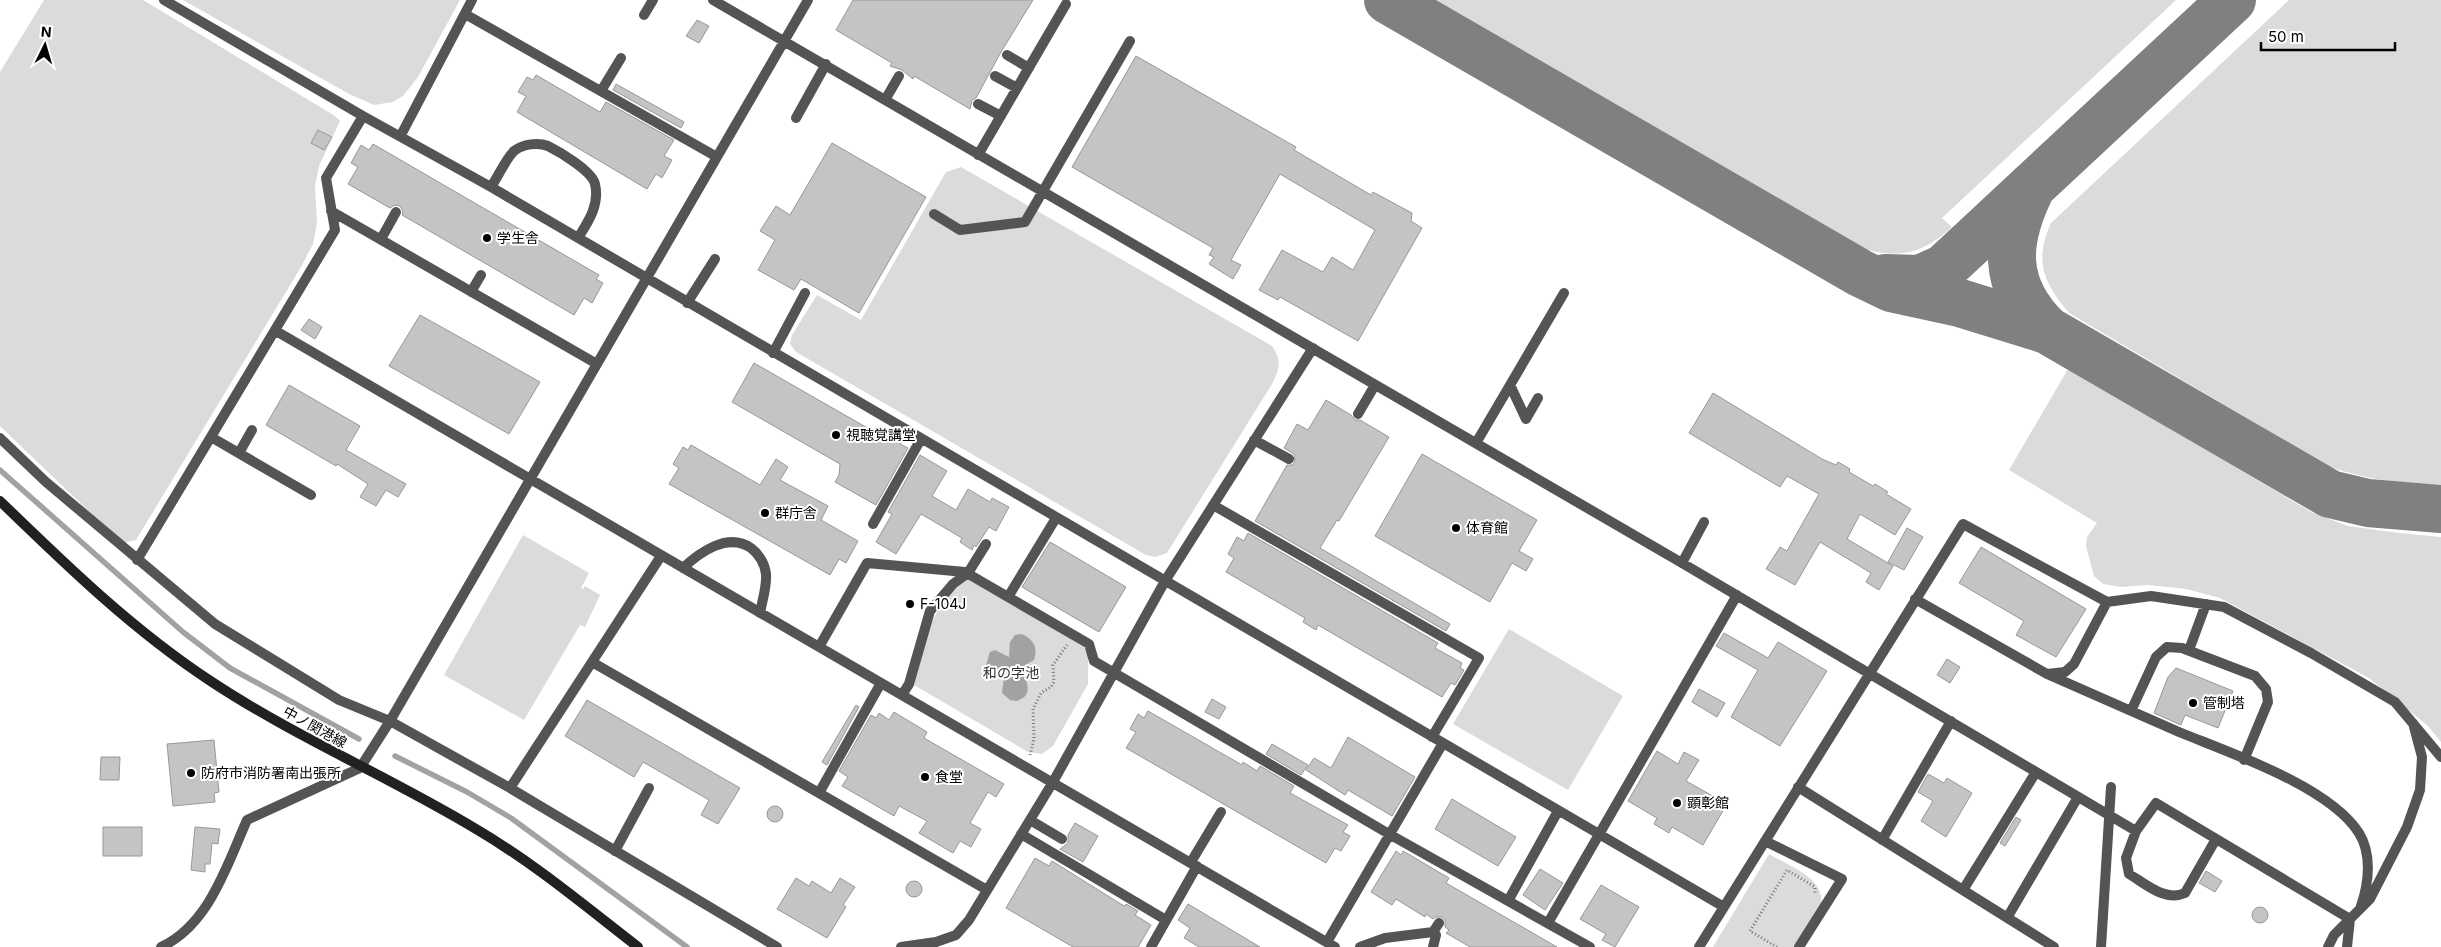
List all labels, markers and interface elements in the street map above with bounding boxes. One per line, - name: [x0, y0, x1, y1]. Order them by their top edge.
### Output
- north arrow: [20, 20, 70, 70]
- scale bar: [2261, 20, 2395, 52]
- text: N: [40, 23, 52, 40]
- text: 50 m: [2268, 27, 2304, 46]
- place label: 学生舎: [497, 229, 539, 246]
- marker: 学生舎: [481, 232, 493, 244]
- place label: 視聴覚講堂: [846, 426, 916, 443]
- marker: 視聴覚講堂: [830, 429, 842, 441]
- place label: 群庁舎: [775, 504, 817, 521]
- marker: 群庁舎: [759, 507, 771, 519]
- place label: 体育館: [1466, 519, 1508, 536]
- marker: 体育館: [1450, 522, 1462, 534]
- place label: F-104J: [920, 595, 966, 612]
- marker: F-104J: [904, 598, 916, 610]
- park label: 和の字池: [983, 664, 1039, 681]
- place label: 管制塔: [2203, 694, 2245, 711]
- marker: 管制塔: [2187, 697, 2199, 709]
- street label: 中ノ関港線: [281, 702, 350, 751]
- place label: 防府市消防署南出張所: [201, 764, 341, 781]
- marker: 防府市消防署南出張所: [185, 767, 197, 779]
- place label: 食堂: [935, 768, 963, 785]
- marker: 食堂: [919, 771, 931, 783]
- place label: 顕彰館: [1687, 794, 1729, 811]
- marker: 顕彰館: [1671, 797, 1683, 809]

